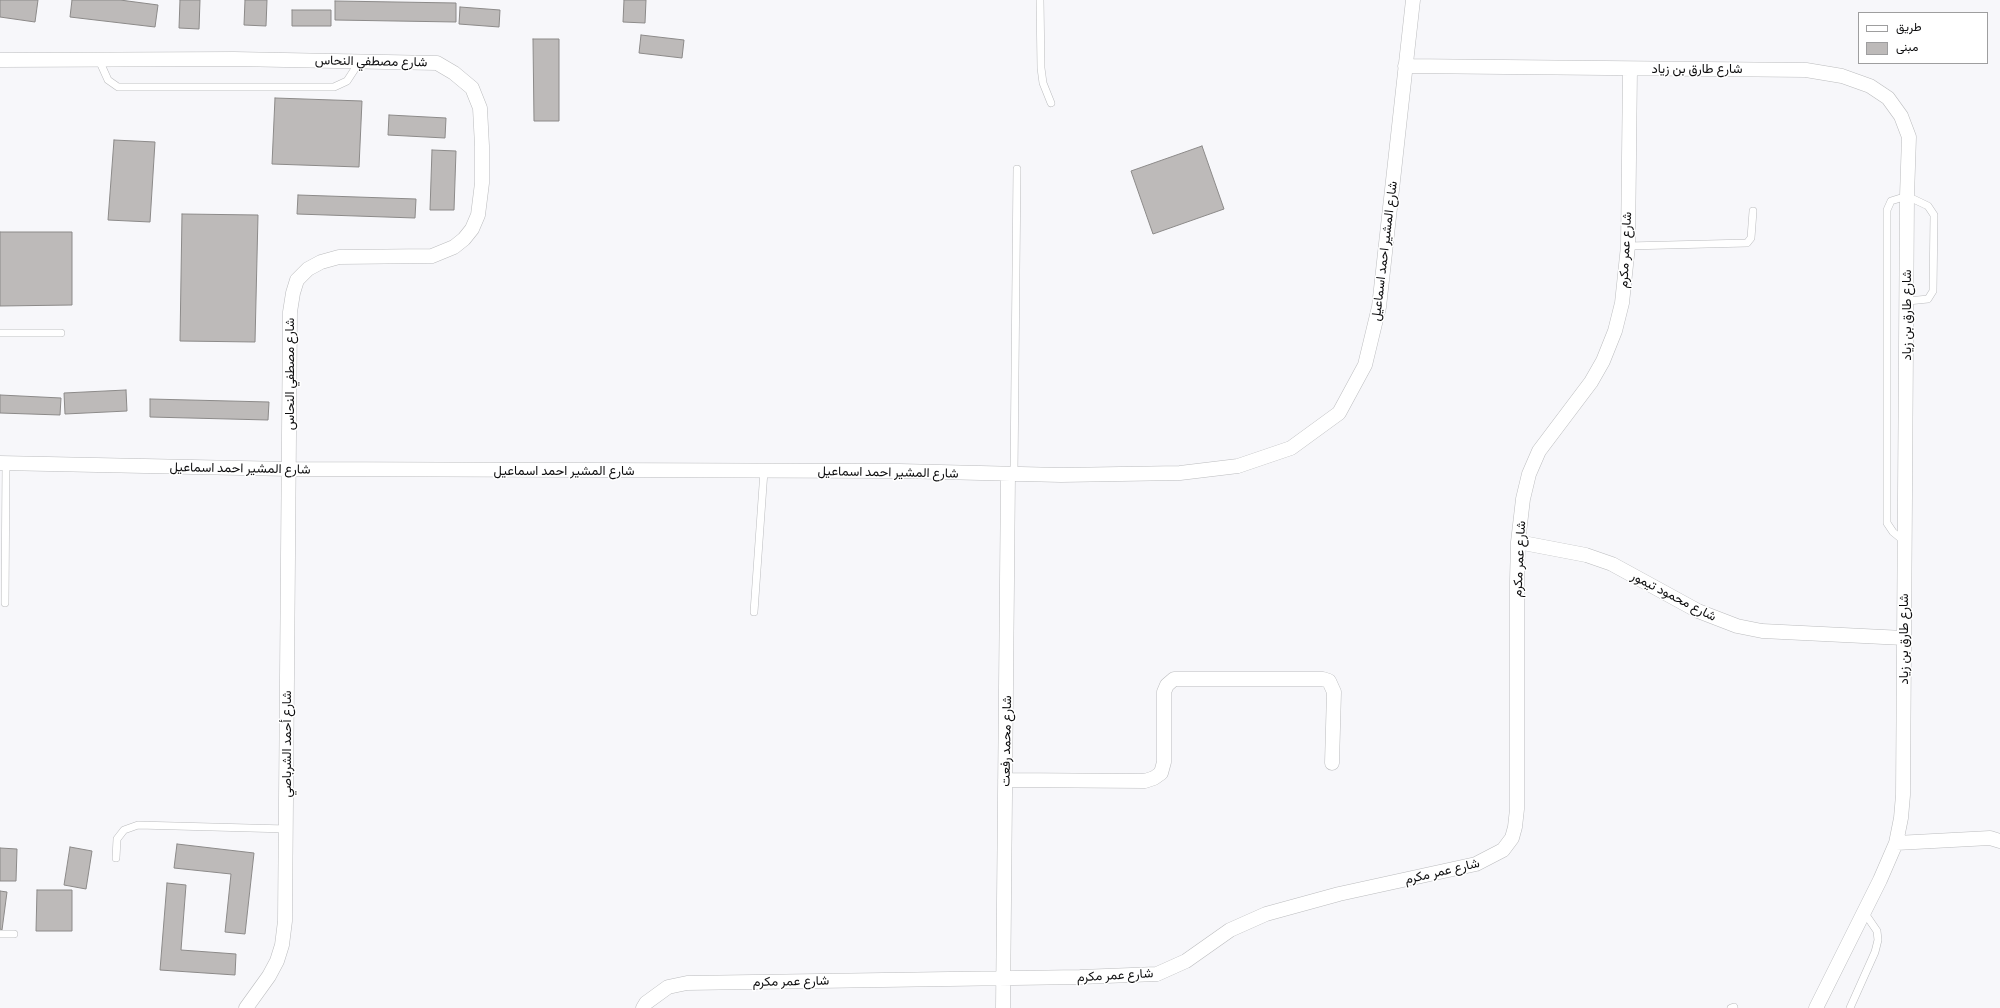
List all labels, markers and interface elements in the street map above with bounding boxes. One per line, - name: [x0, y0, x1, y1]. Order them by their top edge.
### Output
- legend: [1858, 12, 1988, 64]
- text: طريق: [1896, 19, 1921, 33]
- text: مبنى: [1896, 39, 1918, 53]
- street label: شارع مصطفي النحاس: [315, 52, 427, 70]
- street label: شارع طارق بن زياد: [1651, 61, 1743, 77]
- street label: شارع المشير احمد اسماعيل: [1368, 180, 1400, 322]
- street label: شارع عمر مكرم: [1615, 211, 1635, 289]
- street label: شارع طارق بن زياد: [1899, 269, 1915, 361]
- street label: شارع مصطفي النحاس: [282, 318, 298, 430]
- street label: شارع المشير احمد اسماعيل: [169, 459, 311, 477]
- street label: شارع المشير احمد اسماعيل: [493, 463, 635, 479]
- street label: شارع المشير احمد اسماعيل: [817, 463, 959, 481]
- street label: شارع عمر مكرم: [1509, 520, 1529, 598]
- street label: شارع محمود تيمور: [1629, 568, 1719, 624]
- street label: شارع طارق بن زياد: [1896, 593, 1912, 685]
- street label: شارع أحمد الشرباصي: [279, 690, 295, 798]
- street label: شارع محمد رفعت: [997, 695, 1015, 787]
- street label: شارع عمر مكرم: [1403, 855, 1481, 887]
- street label: شارع عمر مكرم: [1076, 965, 1154, 985]
- street label: شارع عمر مكرم: [753, 973, 829, 989]

